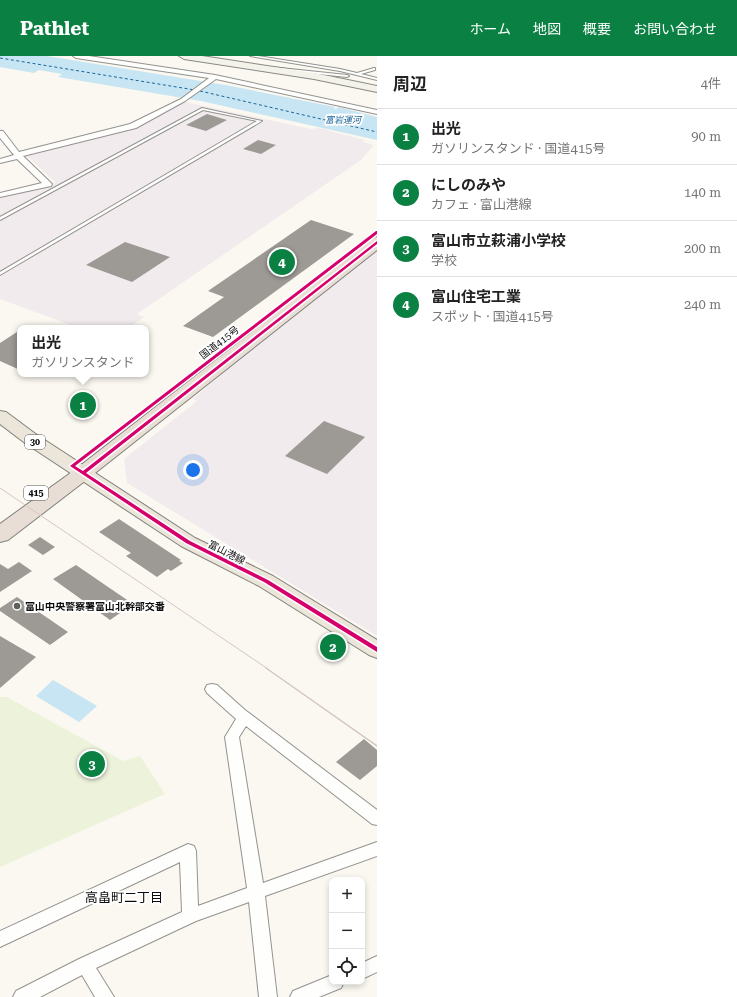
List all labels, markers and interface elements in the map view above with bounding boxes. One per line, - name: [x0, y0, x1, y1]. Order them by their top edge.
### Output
- text: Pathlet: [20, 17, 89, 40]
- text: ホーム: [469, 21, 511, 37]
- text: 地図: [533, 21, 561, 37]
- text: 概要: [583, 21, 611, 37]
- text: お問い合わせ: [633, 21, 717, 37]
- text: 周辺: [393, 74, 427, 94]
- text: 4件: [701, 76, 721, 91]
- water label: 富岩運河: [325, 115, 363, 125]
- text: 出光: [431, 120, 461, 138]
- text: 1: [402, 129, 410, 144]
- text: 90 m: [691, 129, 721, 144]
- text: ガソリンスタンド · 国道415号: [431, 141, 605, 156]
- text: にしのみや: [431, 176, 506, 194]
- text: 2: [402, 185, 410, 200]
- text: 140 m: [684, 185, 721, 200]
- text: カフェ · 富山港線: [431, 197, 532, 212]
- text: 富山市立萩浦小学校: [431, 232, 566, 250]
- text: 3: [402, 241, 410, 256]
- text: 200 m: [684, 241, 721, 256]
- pin: 4: [269, 247, 295, 277]
- text: 学校: [431, 253, 457, 268]
- text: 富山住宅工業: [431, 288, 521, 306]
- text: 4: [402, 297, 410, 312]
- text: 240 m: [684, 297, 721, 312]
- text: スポット · 国道415号: [431, 309, 554, 324]
- street label: 国道415号: [197, 324, 241, 361]
- popup: [17, 325, 149, 377]
- text: 出光: [31, 334, 61, 352]
- text: ガソリンスタンド: [31, 355, 135, 370]
- pin: 1: [70, 390, 96, 420]
- road number: 30: [25, 435, 45, 449]
- your location: [183, 460, 203, 480]
- road number: 415: [24, 486, 48, 500]
- street label: 富山港線: [206, 538, 247, 566]
- marker: 富山中央警察署富山北幹部交番: [12, 601, 22, 611]
- place label: 富山中央警察署富山北幹部交番: [25, 601, 165, 612]
- pin: 2: [320, 632, 346, 662]
- pin: 3: [79, 749, 105, 779]
- map controls: [329, 877, 365, 985]
- button: +: [329, 877, 365, 913]
- district label: 高畠町二丁目: [85, 890, 163, 905]
- button: −: [329, 913, 365, 949]
- button: locate: [329, 949, 365, 985]

